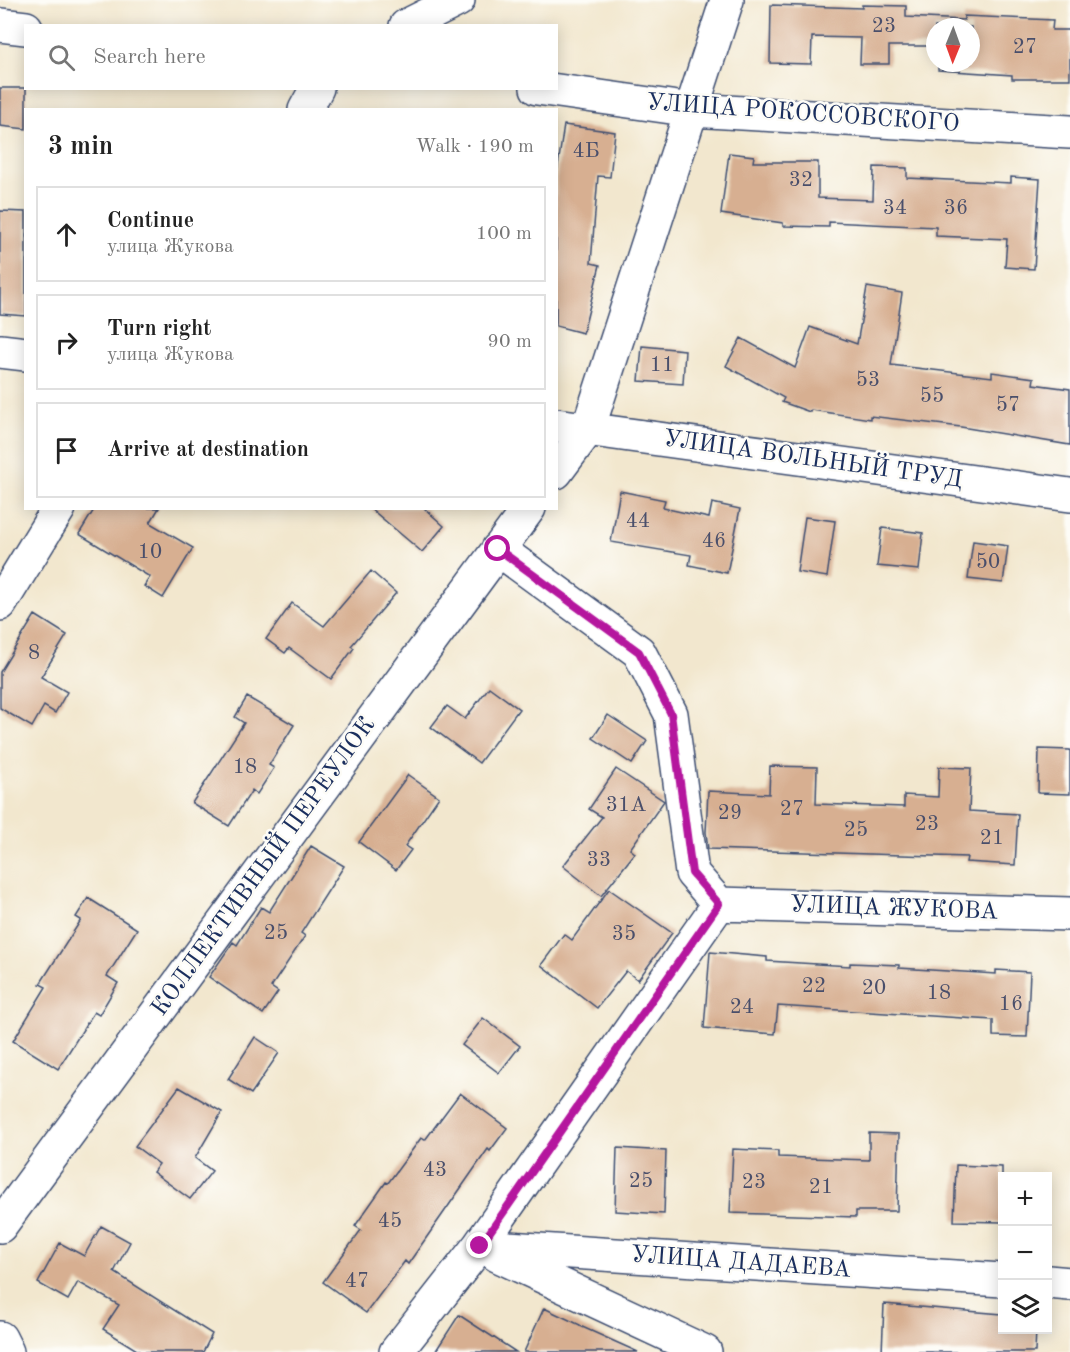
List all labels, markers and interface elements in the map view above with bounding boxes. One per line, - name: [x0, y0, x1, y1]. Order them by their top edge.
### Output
- house number: 23: [872, 16, 896, 37]
- north arrow: [926, 18, 980, 72]
- search box: [24, 24, 558, 90]
- house number: 27: [1013, 37, 1037, 58]
- icon: search: [45, 41, 78, 74]
- text: Search here: [93, 46, 206, 68]
- street label: УЛИЦА РОКОССОВСКОГО: [646, 91, 960, 137]
- text: 3 min: [48, 134, 113, 160]
- text: Walk · 190 m: [415, 137, 534, 157]
- house number: 4Б: [572, 141, 600, 162]
- house number: 32: [789, 170, 813, 191]
- house number: 34: [883, 198, 907, 219]
- house number: 36: [944, 198, 968, 219]
- text: Continue: [107, 210, 194, 232]
- icon: ahead: [50, 218, 83, 251]
- text: 100 m: [476, 224, 532, 244]
- text: улица Жукова: [107, 237, 234, 257]
- text: Turn right: [107, 318, 211, 340]
- icon: right: [50, 326, 83, 359]
- text: 90 m: [487, 332, 532, 352]
- text: улица Жукова: [107, 345, 234, 365]
- house number: 11: [650, 355, 674, 376]
- house number: 53: [856, 370, 880, 391]
- house number: 55: [920, 386, 944, 407]
- house number: 57: [996, 395, 1020, 416]
- street label: УЛИЦА ВОЛЬНЫЙ ТРУД: [662, 422, 965, 493]
- icon: arrive: [50, 434, 83, 467]
- text: Arrive at destination: [107, 439, 309, 461]
- house number: 44: [626, 511, 650, 532]
- house number: 46: [702, 531, 726, 552]
- route start: [484, 535, 510, 561]
- house number: 10: [138, 542, 162, 563]
- house number: 50: [976, 552, 1000, 573]
- house number: 8: [28, 643, 40, 664]
- street label: КОЛЛЕКТИВНЫЙ ПЕРЕУЛОК: [144, 710, 380, 1021]
- house number: 18: [233, 757, 257, 778]
- house number: 31А: [606, 795, 646, 816]
- house number: 27: [780, 799, 804, 820]
- house number: 29: [718, 803, 742, 824]
- house number: 23: [915, 814, 939, 835]
- house number: 25: [844, 820, 868, 841]
- house number: 21: [980, 828, 1004, 849]
- house number: 33: [587, 850, 611, 871]
- street label: УЛИЦА ЖУКОВА: [790, 893, 998, 925]
- house number: 25: [264, 923, 288, 944]
- house number: 35: [612, 924, 636, 945]
- house number: 22: [802, 976, 826, 997]
- house number: 20: [862, 978, 886, 999]
- house number: 18: [927, 983, 951, 1004]
- house number: 16: [999, 994, 1023, 1015]
- house number: 24: [730, 997, 754, 1018]
- house number: 43: [423, 1160, 447, 1181]
- house number: 25: [629, 1171, 653, 1192]
- house number: 23: [742, 1172, 766, 1193]
- map controls: [998, 1172, 1052, 1334]
- button: +: [998, 1172, 1052, 1226]
- house number: 21: [809, 1177, 833, 1198]
- house number: 45: [378, 1211, 402, 1232]
- button: −: [998, 1226, 1052, 1280]
- route end: [466, 1232, 492, 1258]
- street label: УЛИЦА ДАДАЕВА: [630, 1243, 852, 1283]
- house number: 47: [345, 1271, 369, 1292]
- button: layers: [998, 1280, 1052, 1334]

